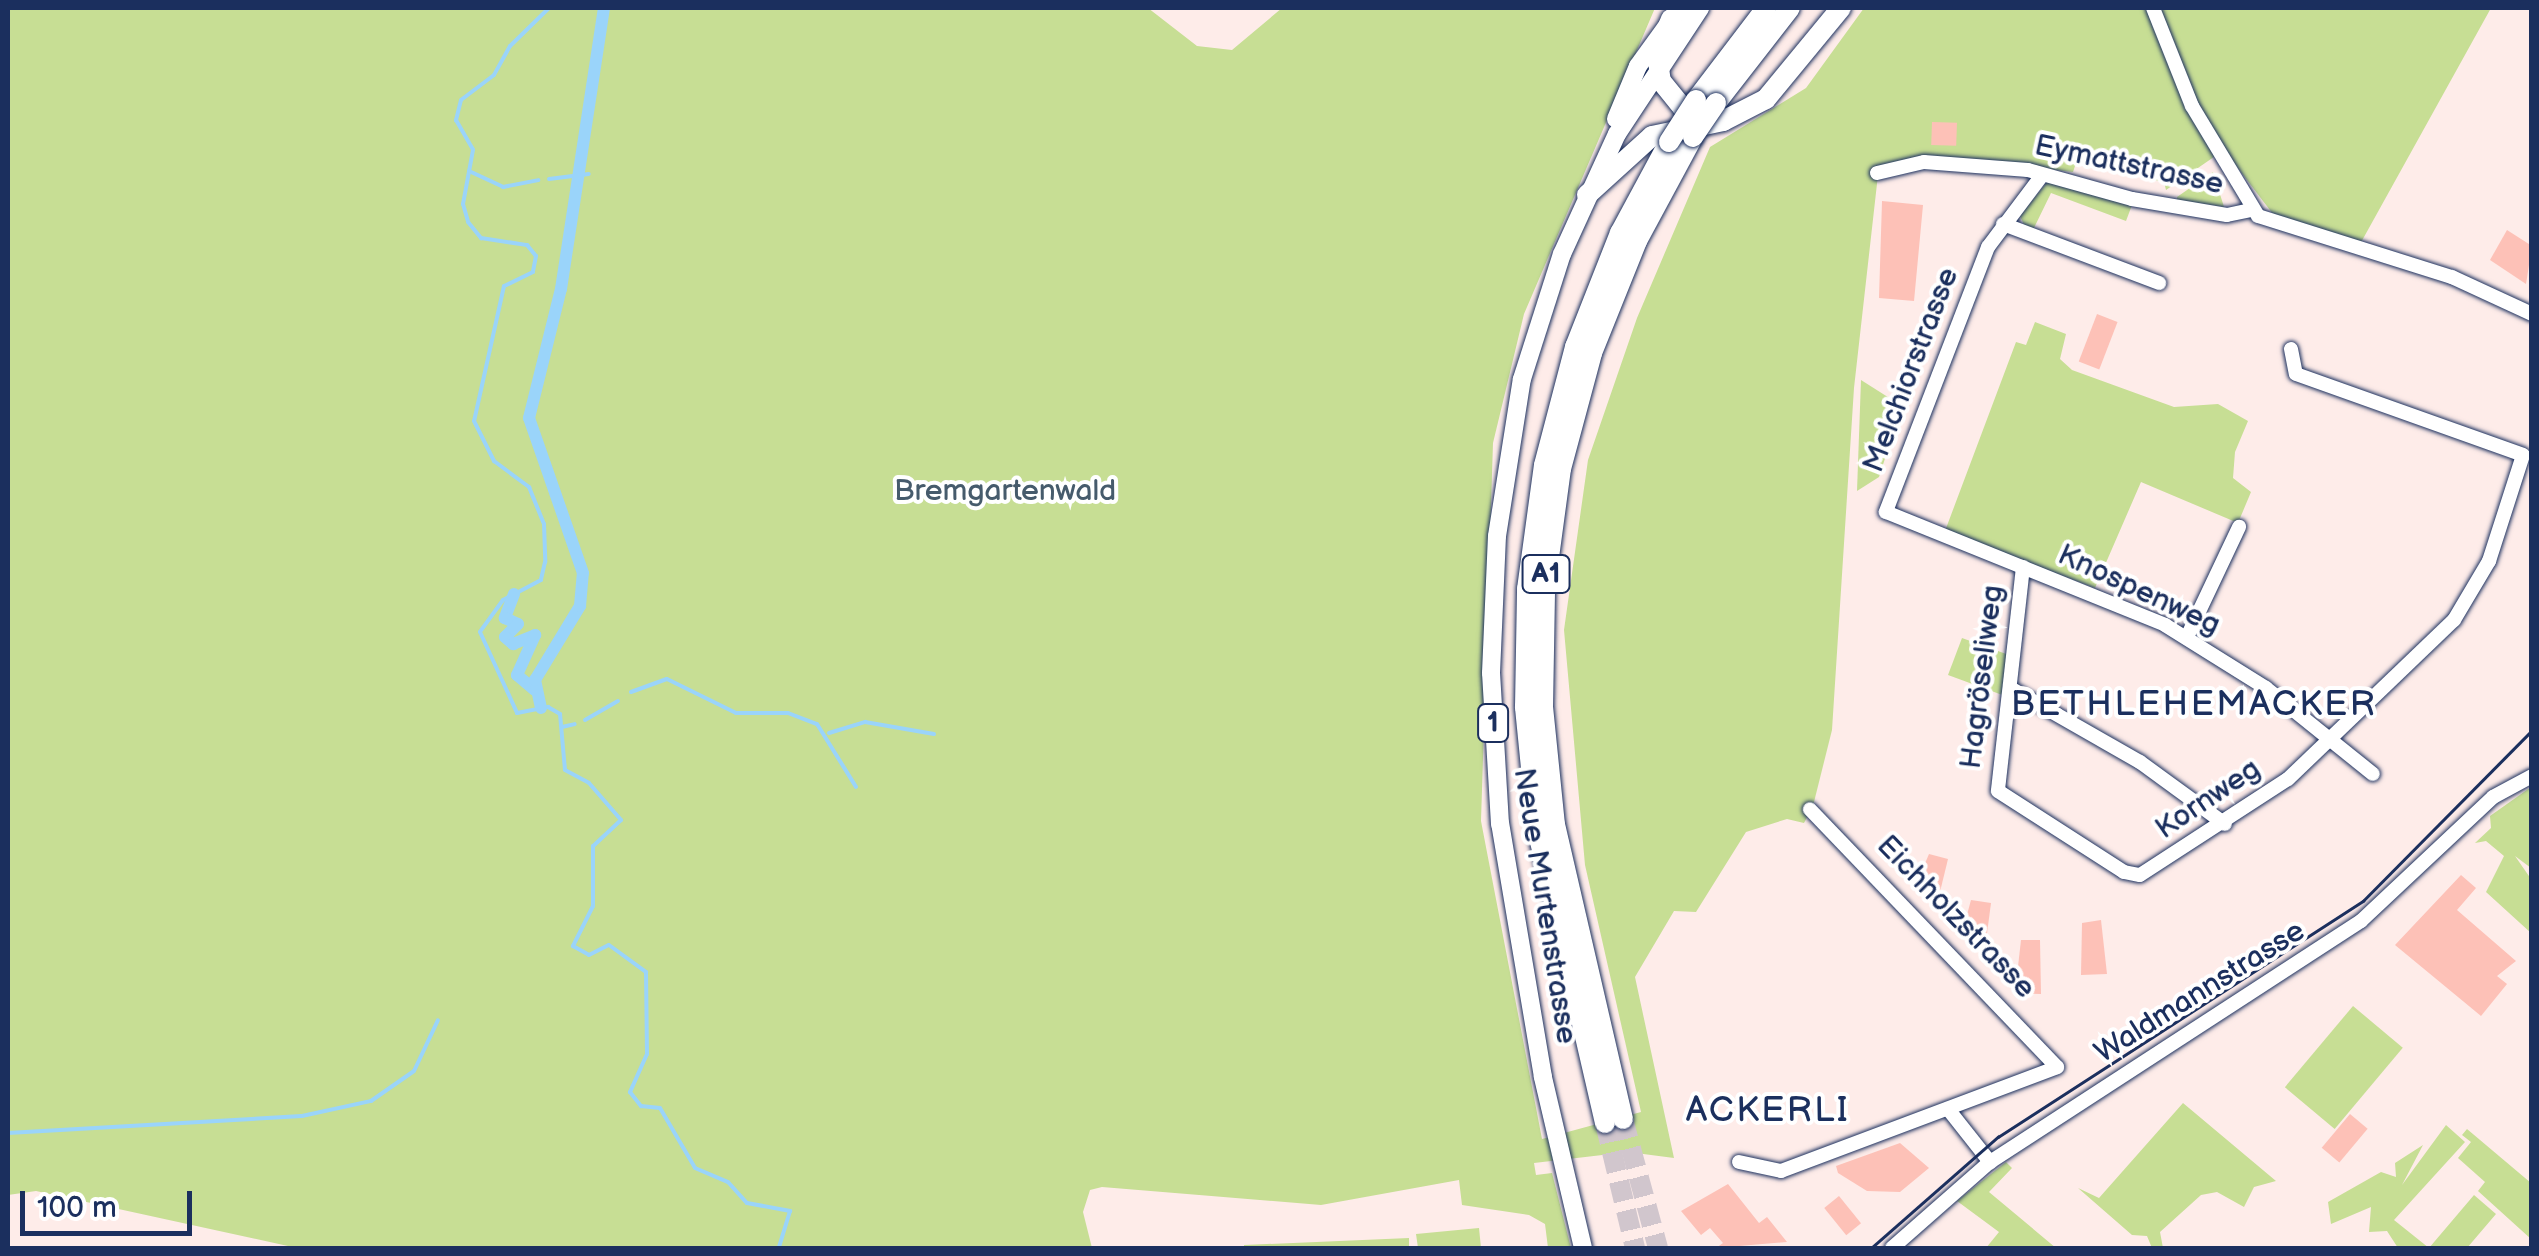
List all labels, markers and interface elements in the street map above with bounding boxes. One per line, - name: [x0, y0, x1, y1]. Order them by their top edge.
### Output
- street label: Eymattstrasse: [2031, 127, 2227, 203]
- street label: Melchiorstrasse: [1855, 263, 1967, 477]
- park label: Bremgartenwald: [894, 473, 1116, 509]
- street label: Knospenweg: [2052, 537, 2226, 643]
- road number: A1: [1521, 551, 1571, 597]
- street label: Hagröseliweg: [1953, 583, 2011, 771]
- district label: BETHLEHEMACKER: [2011, 684, 2377, 726]
- road number: 1: [1476, 700, 1510, 746]
- street label: Kornweg: [2149, 751, 2267, 847]
- street label: Neue Murtenstrasse: [1505, 766, 1585, 1046]
- street label: Eichholzstrasse: [1869, 828, 2043, 1006]
- street label: Waldmannstrasse: [2088, 913, 2312, 1071]
- district label: ACKERLI: [1686, 1090, 1850, 1132]
- scale bar: [25, 1171, 198, 1233]
- text: 100 m: [37, 1190, 117, 1226]

